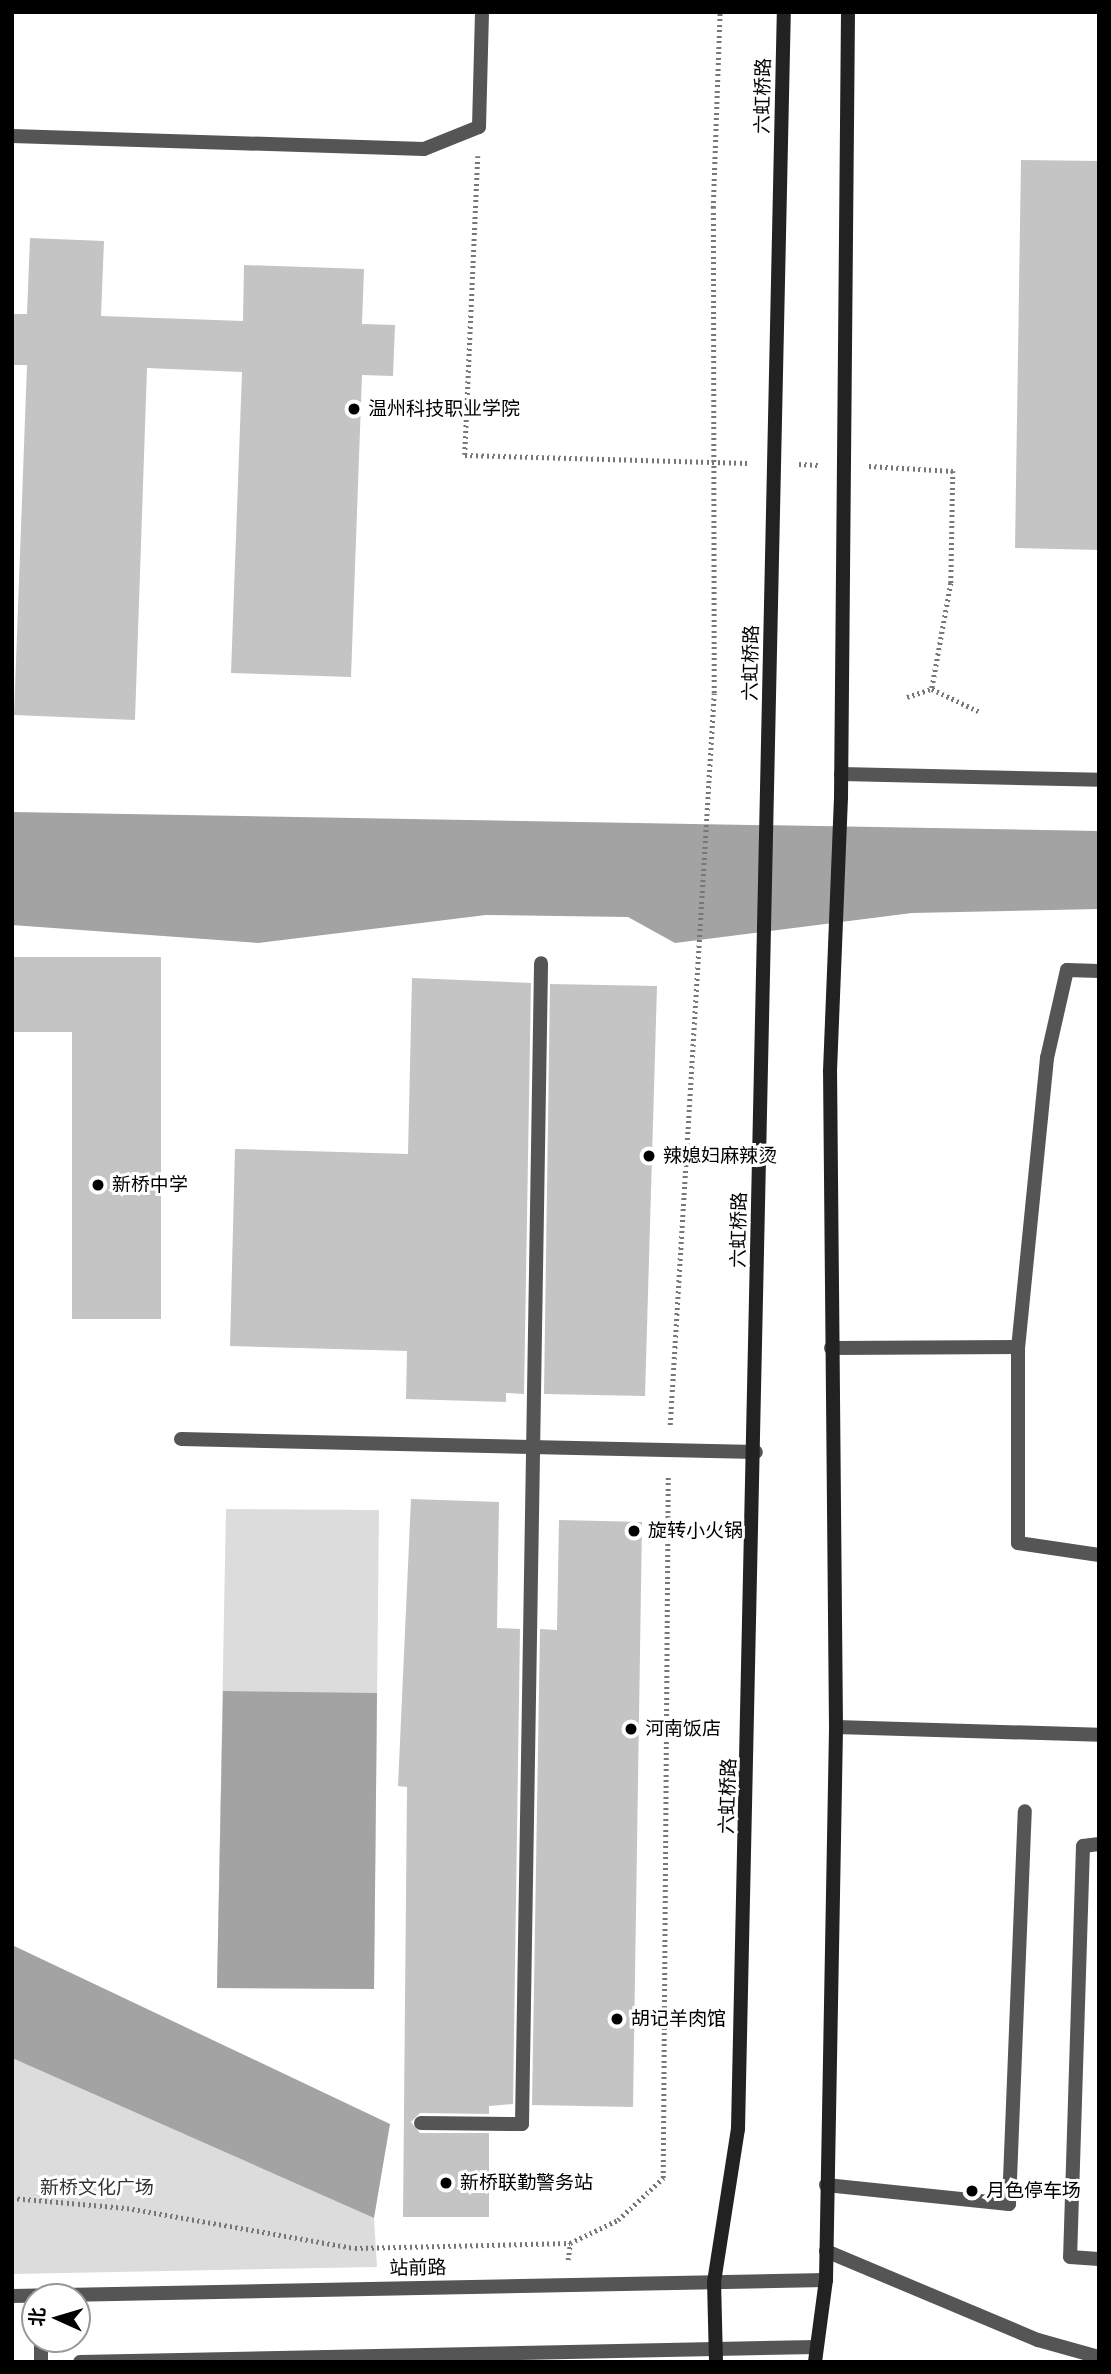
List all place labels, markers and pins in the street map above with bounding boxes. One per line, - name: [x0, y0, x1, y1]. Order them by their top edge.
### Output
- place label: 温州科技职业学院: [368, 398, 520, 420]
- marker: 温州科技职业学院: [346, 401, 362, 417]
- place label: 辣媳妇麻辣烫: [663, 1145, 777, 1167]
- marker: 辣媳妇麻辣烫: [641, 1148, 657, 1164]
- place label: 新桥中学: [112, 1174, 188, 1196]
- marker: 新桥中学: [90, 1177, 106, 1193]
- place label: 旋转小火锅: [648, 1520, 743, 1542]
- marker: 旋转小火锅: [626, 1523, 642, 1539]
- place label: 河南饭店: [645, 1718, 721, 1740]
- marker: 河南饭店: [623, 1721, 639, 1737]
- place label: 胡记羊肉馆: [631, 2008, 726, 2030]
- marker: 胡记羊肉馆: [609, 2011, 625, 2027]
- place label: 新桥联勤警务站: [460, 2172, 593, 2194]
- marker: 新桥联勤警务站: [438, 2175, 454, 2191]
- place label: 月色停车场: [986, 2180, 1081, 2202]
- marker: 月色停车场: [964, 2183, 980, 2199]

